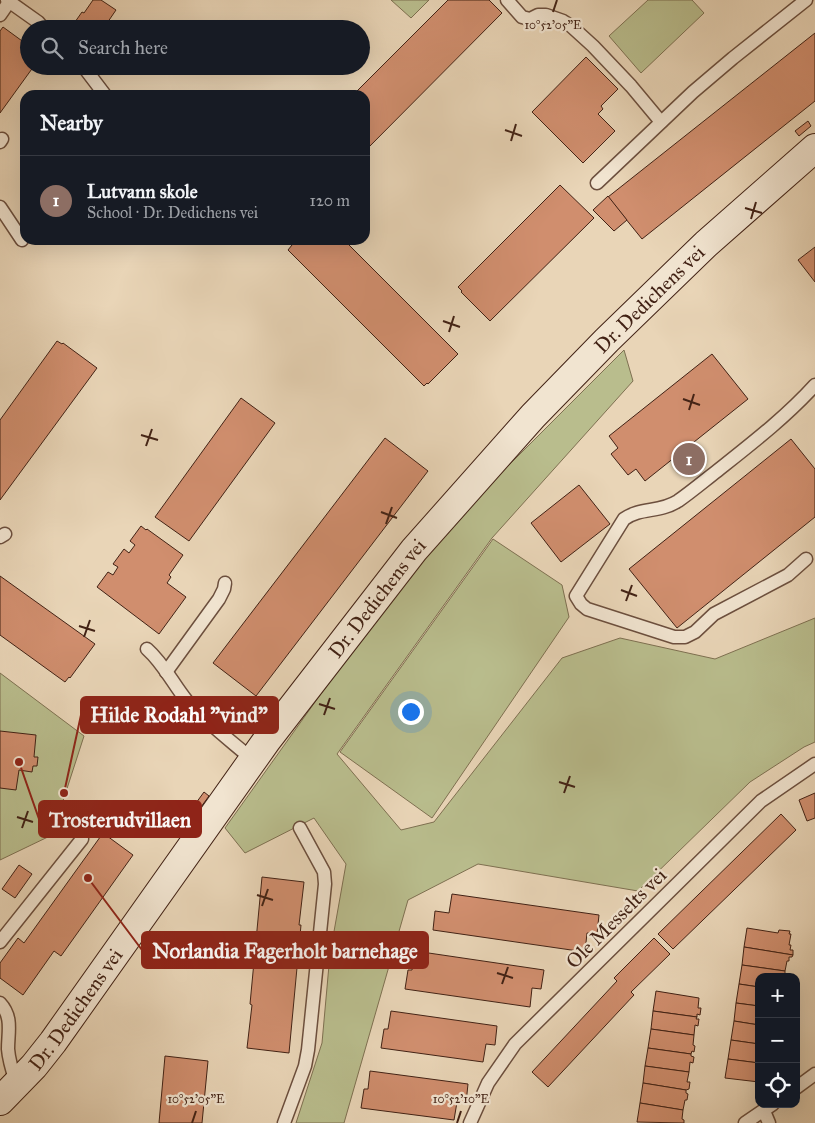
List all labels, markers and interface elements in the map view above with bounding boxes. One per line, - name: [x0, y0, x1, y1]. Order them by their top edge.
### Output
- text: 10°52'05"E: [524, 18, 582, 32]
- search box: [20, 20, 370, 75]
- icon: search: [38, 34, 66, 62]
- text: Search here: [78, 36, 168, 59]
- text: Nearby: [40, 110, 103, 136]
- text: Lutvann skole: [87, 180, 198, 203]
- text: 1: [53, 191, 59, 210]
- text: 120 m: [310, 191, 350, 210]
- text: School · Dr. Dedichens vei: [87, 203, 258, 222]
- street label: Dr. Dedichens vei: [589, 240, 710, 358]
- pin: 1: [673, 440, 705, 478]
- street label: Dr. Dedichens vei: [323, 533, 431, 663]
- callout: Hilde Rodahl "vind": [81, 697, 278, 733]
- your location: [398, 699, 424, 725]
- text: Hilde Rodahl "vind": [90, 702, 268, 728]
- callout: Trosterudvillaen: [39, 801, 201, 837]
- text: Trosterudvillaen: [48, 807, 192, 833]
- street label: Ole Messelts vei: [561, 862, 672, 973]
- callout: Norlandia Fagerholt barnehage: [142, 932, 428, 968]
- text: Norlandia Fagerholt barnehage: [152, 938, 418, 964]
- street label: Dr. Dedichens vei: [23, 943, 128, 1075]
- map controls: [755, 973, 800, 1108]
- button: +: [755, 973, 800, 1018]
- button: −: [755, 1018, 800, 1063]
- button: locate: [755, 1063, 800, 1108]
- text: 10°52'05"E: [167, 1092, 225, 1106]
- text: 10°52'10"E: [433, 1092, 490, 1106]

